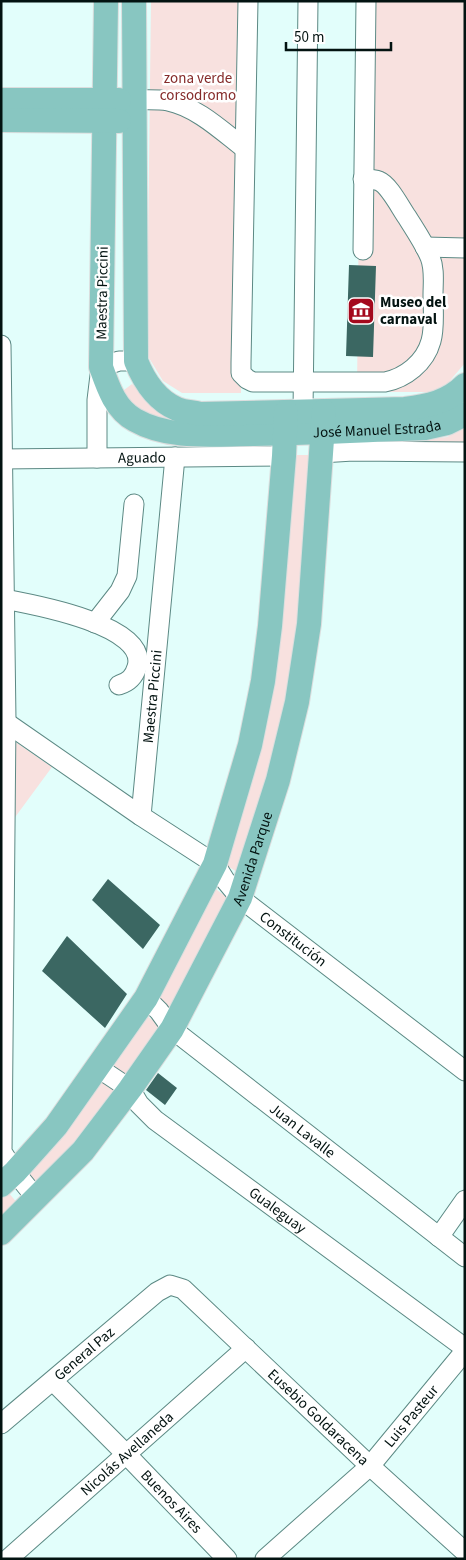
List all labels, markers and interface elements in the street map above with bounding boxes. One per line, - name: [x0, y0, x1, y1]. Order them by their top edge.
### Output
- scale bar: [286, 20, 391, 52]
- text: 50 m: [294, 27, 324, 48]
- park label: zona verde corsodromo: [160, 68, 236, 106]
- street label: Maestra Piccini: [91, 246, 114, 340]
- place label: Museo del carnaval: [380, 292, 447, 330]
- museum icon: Museo del carnaval: [346, 296, 376, 326]
- street label: José Manuel Estrada: [312, 415, 443, 443]
- street label: Aguado: [118, 447, 166, 469]
- street label: Maestra Piccini: [138, 649, 168, 744]
- street label: Avenida Parque: [228, 809, 278, 910]
- street label: Constitución: [255, 907, 331, 972]
- street label: Juan Lavalle: [265, 1099, 340, 1163]
- street label: Gualeguay: [244, 1182, 310, 1239]
- street label: General Paz: [50, 1322, 119, 1386]
- street label: Eusebio Goldaracena: [263, 1364, 373, 1471]
- street label: Luis Pasteur: [379, 1380, 444, 1452]
- street label: Nicolás Avellaneda: [76, 1407, 178, 1501]
- street label: Buenos Aires: [136, 1465, 207, 1538]

